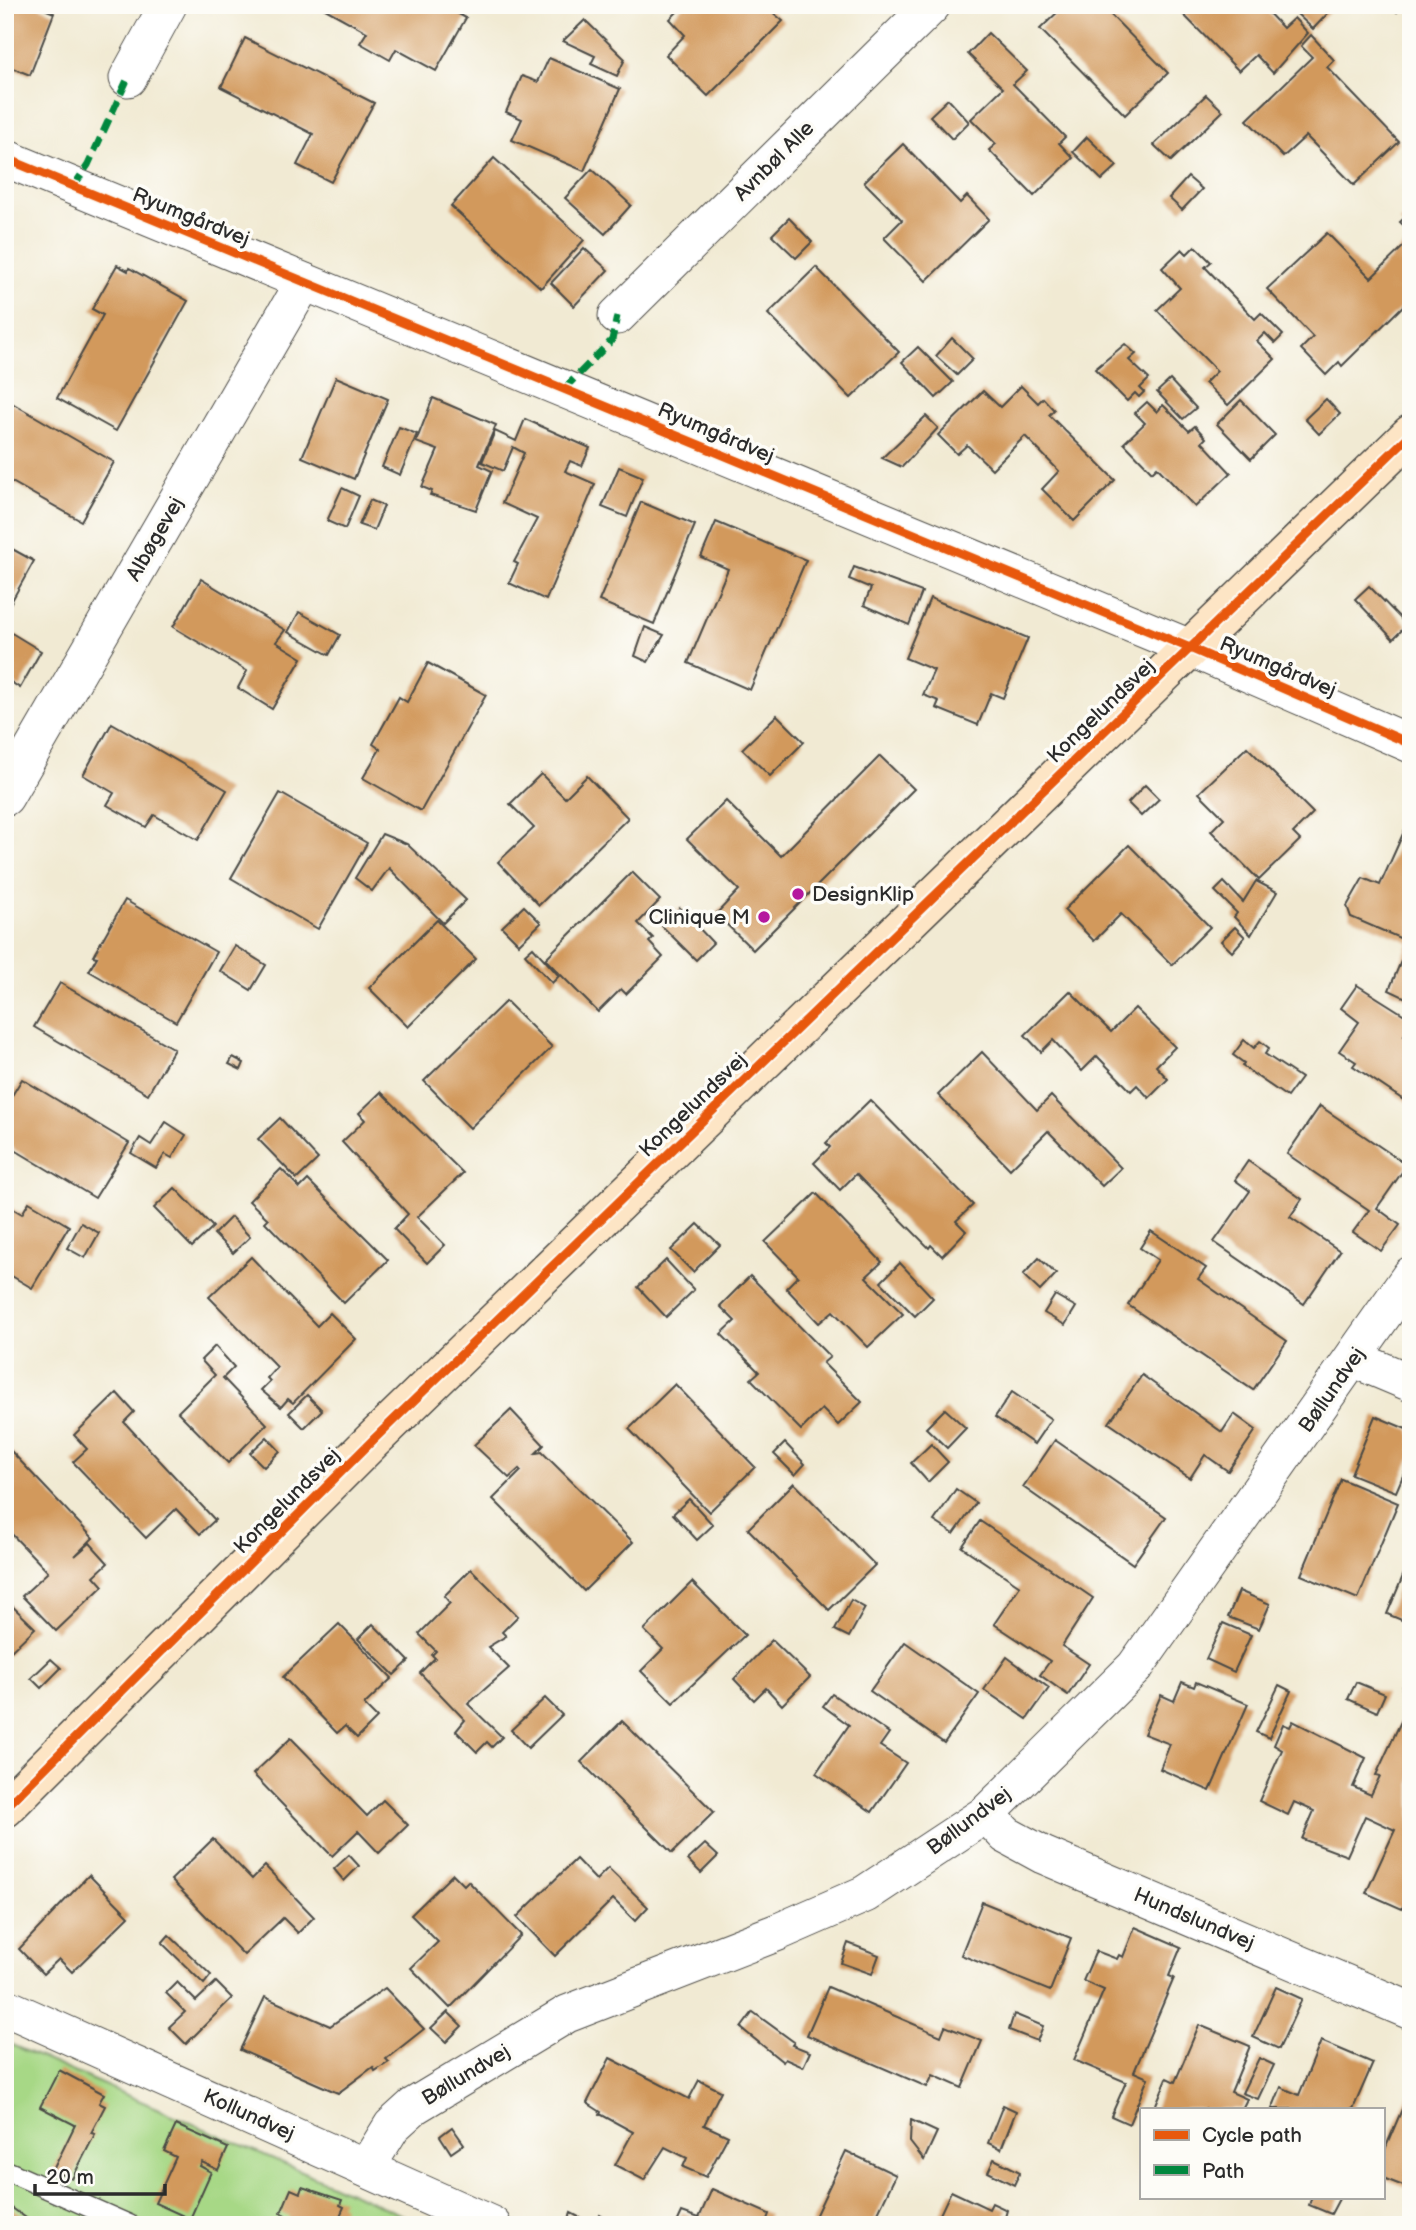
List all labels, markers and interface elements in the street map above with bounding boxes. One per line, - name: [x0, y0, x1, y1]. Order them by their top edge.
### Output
- street label: Avnbøl Alle: [729, 116, 819, 206]
- street label: Ryumgårdvej: [129, 182, 253, 252]
- street label: Ryumgårdvej: [654, 397, 778, 469]
- street label: Albøgevej: [121, 492, 189, 586]
- street label: Ryumgårdvej: [1216, 631, 1340, 703]
- street label: Kongelundsvej: [1042, 654, 1160, 768]
- place label: DesignKlip: [812, 882, 914, 907]
- marker: DesignKlip: [790, 886, 806, 902]
- place label: Clinique M: [649, 905, 750, 930]
- marker: Clinique M: [756, 909, 772, 925]
- street label: Kongelundsvej: [634, 1048, 752, 1162]
- street label: Bøllundvej: [1294, 1343, 1370, 1437]
- street label: Kongelundsvej: [229, 1443, 345, 1559]
- street label: Bøllundvej: [922, 1781, 1016, 1861]
- street label: Hundslundvej: [1130, 1882, 1258, 1956]
- street label: Bøllundvej: [417, 2039, 515, 2111]
- street label: Kollundvej: [199, 2084, 299, 2146]
- legend: [1140, 2108, 1384, 2198]
- text: Cycle path: [1202, 2123, 1302, 2148]
- scale bar: [35, 2153, 164, 2197]
- text: Path: [1202, 2159, 1244, 2184]
- text: 20 m: [46, 2165, 94, 2190]

